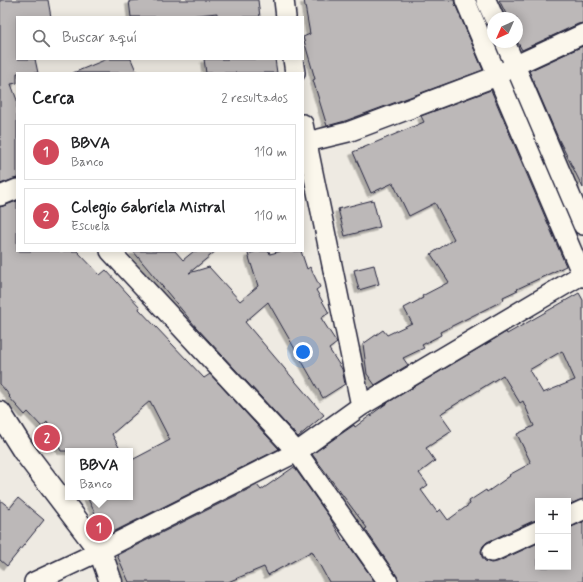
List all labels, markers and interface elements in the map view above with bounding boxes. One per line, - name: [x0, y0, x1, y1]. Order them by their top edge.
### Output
- north arrow: [487, 12, 523, 48]
- search box: [16, 16, 304, 60]
- icon: search: [30, 27, 52, 49]
- text: Buscar aquí: [62, 28, 137, 48]
- text: Cerca: [32, 87, 75, 109]
- text: 2 resultados: [221, 90, 288, 107]
- text: BBVA: [71, 134, 110, 154]
- text: 1: [43, 144, 49, 161]
- text: 110 m: [254, 144, 287, 161]
- text: Banco: [71, 154, 104, 171]
- text: Colegio Gabriela Mistral: [71, 198, 225, 218]
- text: 2: [43, 208, 49, 225]
- text: 110 m: [254, 208, 287, 225]
- text: Escuela: [71, 218, 110, 235]
- your location: [293, 342, 313, 362]
- pin: 2: [34, 423, 60, 453]
- popup: [65, 448, 133, 500]
- text: BBVA: [79, 456, 119, 476]
- text: Banco: [79, 476, 112, 493]
- map controls: [535, 498, 571, 570]
- button: +: [535, 498, 571, 534]
- pin: 1: [86, 513, 112, 543]
- button: −: [535, 534, 571, 570]

